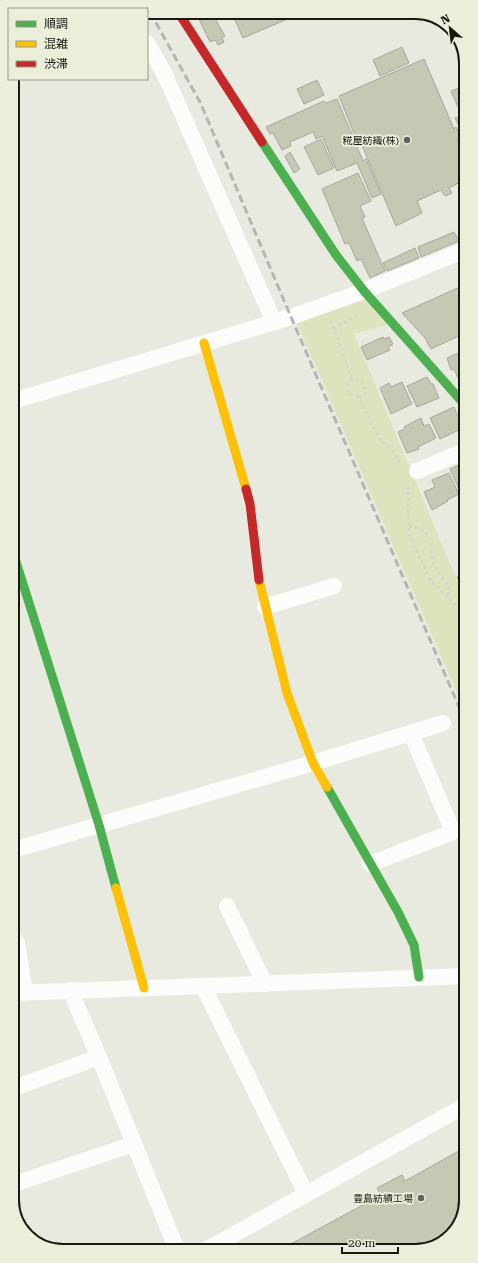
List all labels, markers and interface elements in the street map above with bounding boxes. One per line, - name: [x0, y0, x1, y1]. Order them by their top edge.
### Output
- legend: [8, 8, 148, 80]
- north arrow: [430, 8, 470, 48]
- text: N: [439, 12, 453, 27]
- text: 順調: [44, 17, 68, 31]
- text: 混雑: [44, 37, 68, 51]
- text: 渋滞: [44, 57, 68, 71]
- place label: 糀屋紡織(株): [342, 135, 399, 146]
- marker: 糀屋紡織(株): [402, 135, 412, 145]
- place label: 豊島紡績工場: [353, 1193, 413, 1204]
- marker: 豊島紡績工場: [416, 1193, 426, 1203]
- scale bar: [342, 1229, 398, 1255]
- text: 20 m: [348, 1236, 375, 1250]

